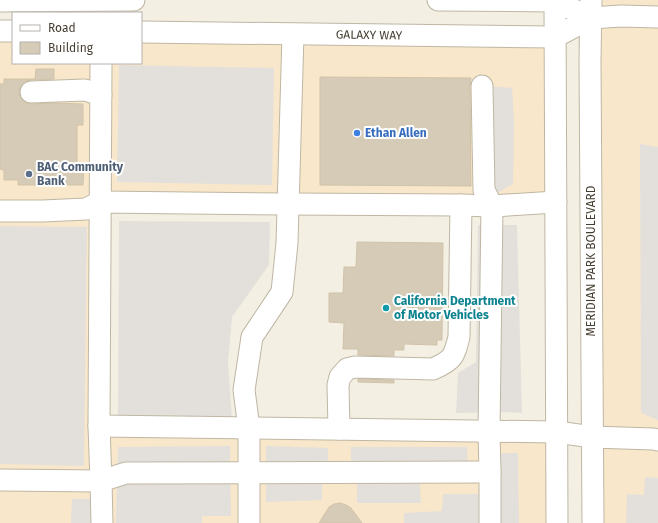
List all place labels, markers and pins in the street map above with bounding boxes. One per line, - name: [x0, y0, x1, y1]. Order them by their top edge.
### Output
- place label: Ethan Allen: [365, 126, 427, 140]
- marker: Ethan Allen: [352, 128, 362, 138]
- place label: BAC Community Bank: [37, 160, 124, 188]
- marker: BAC Community Bank: [24, 169, 34, 179]
- place label: California Department of Motor Vehicles: [394, 294, 516, 322]
- marker: California Department of Motor Vehicles: [381, 303, 391, 313]

